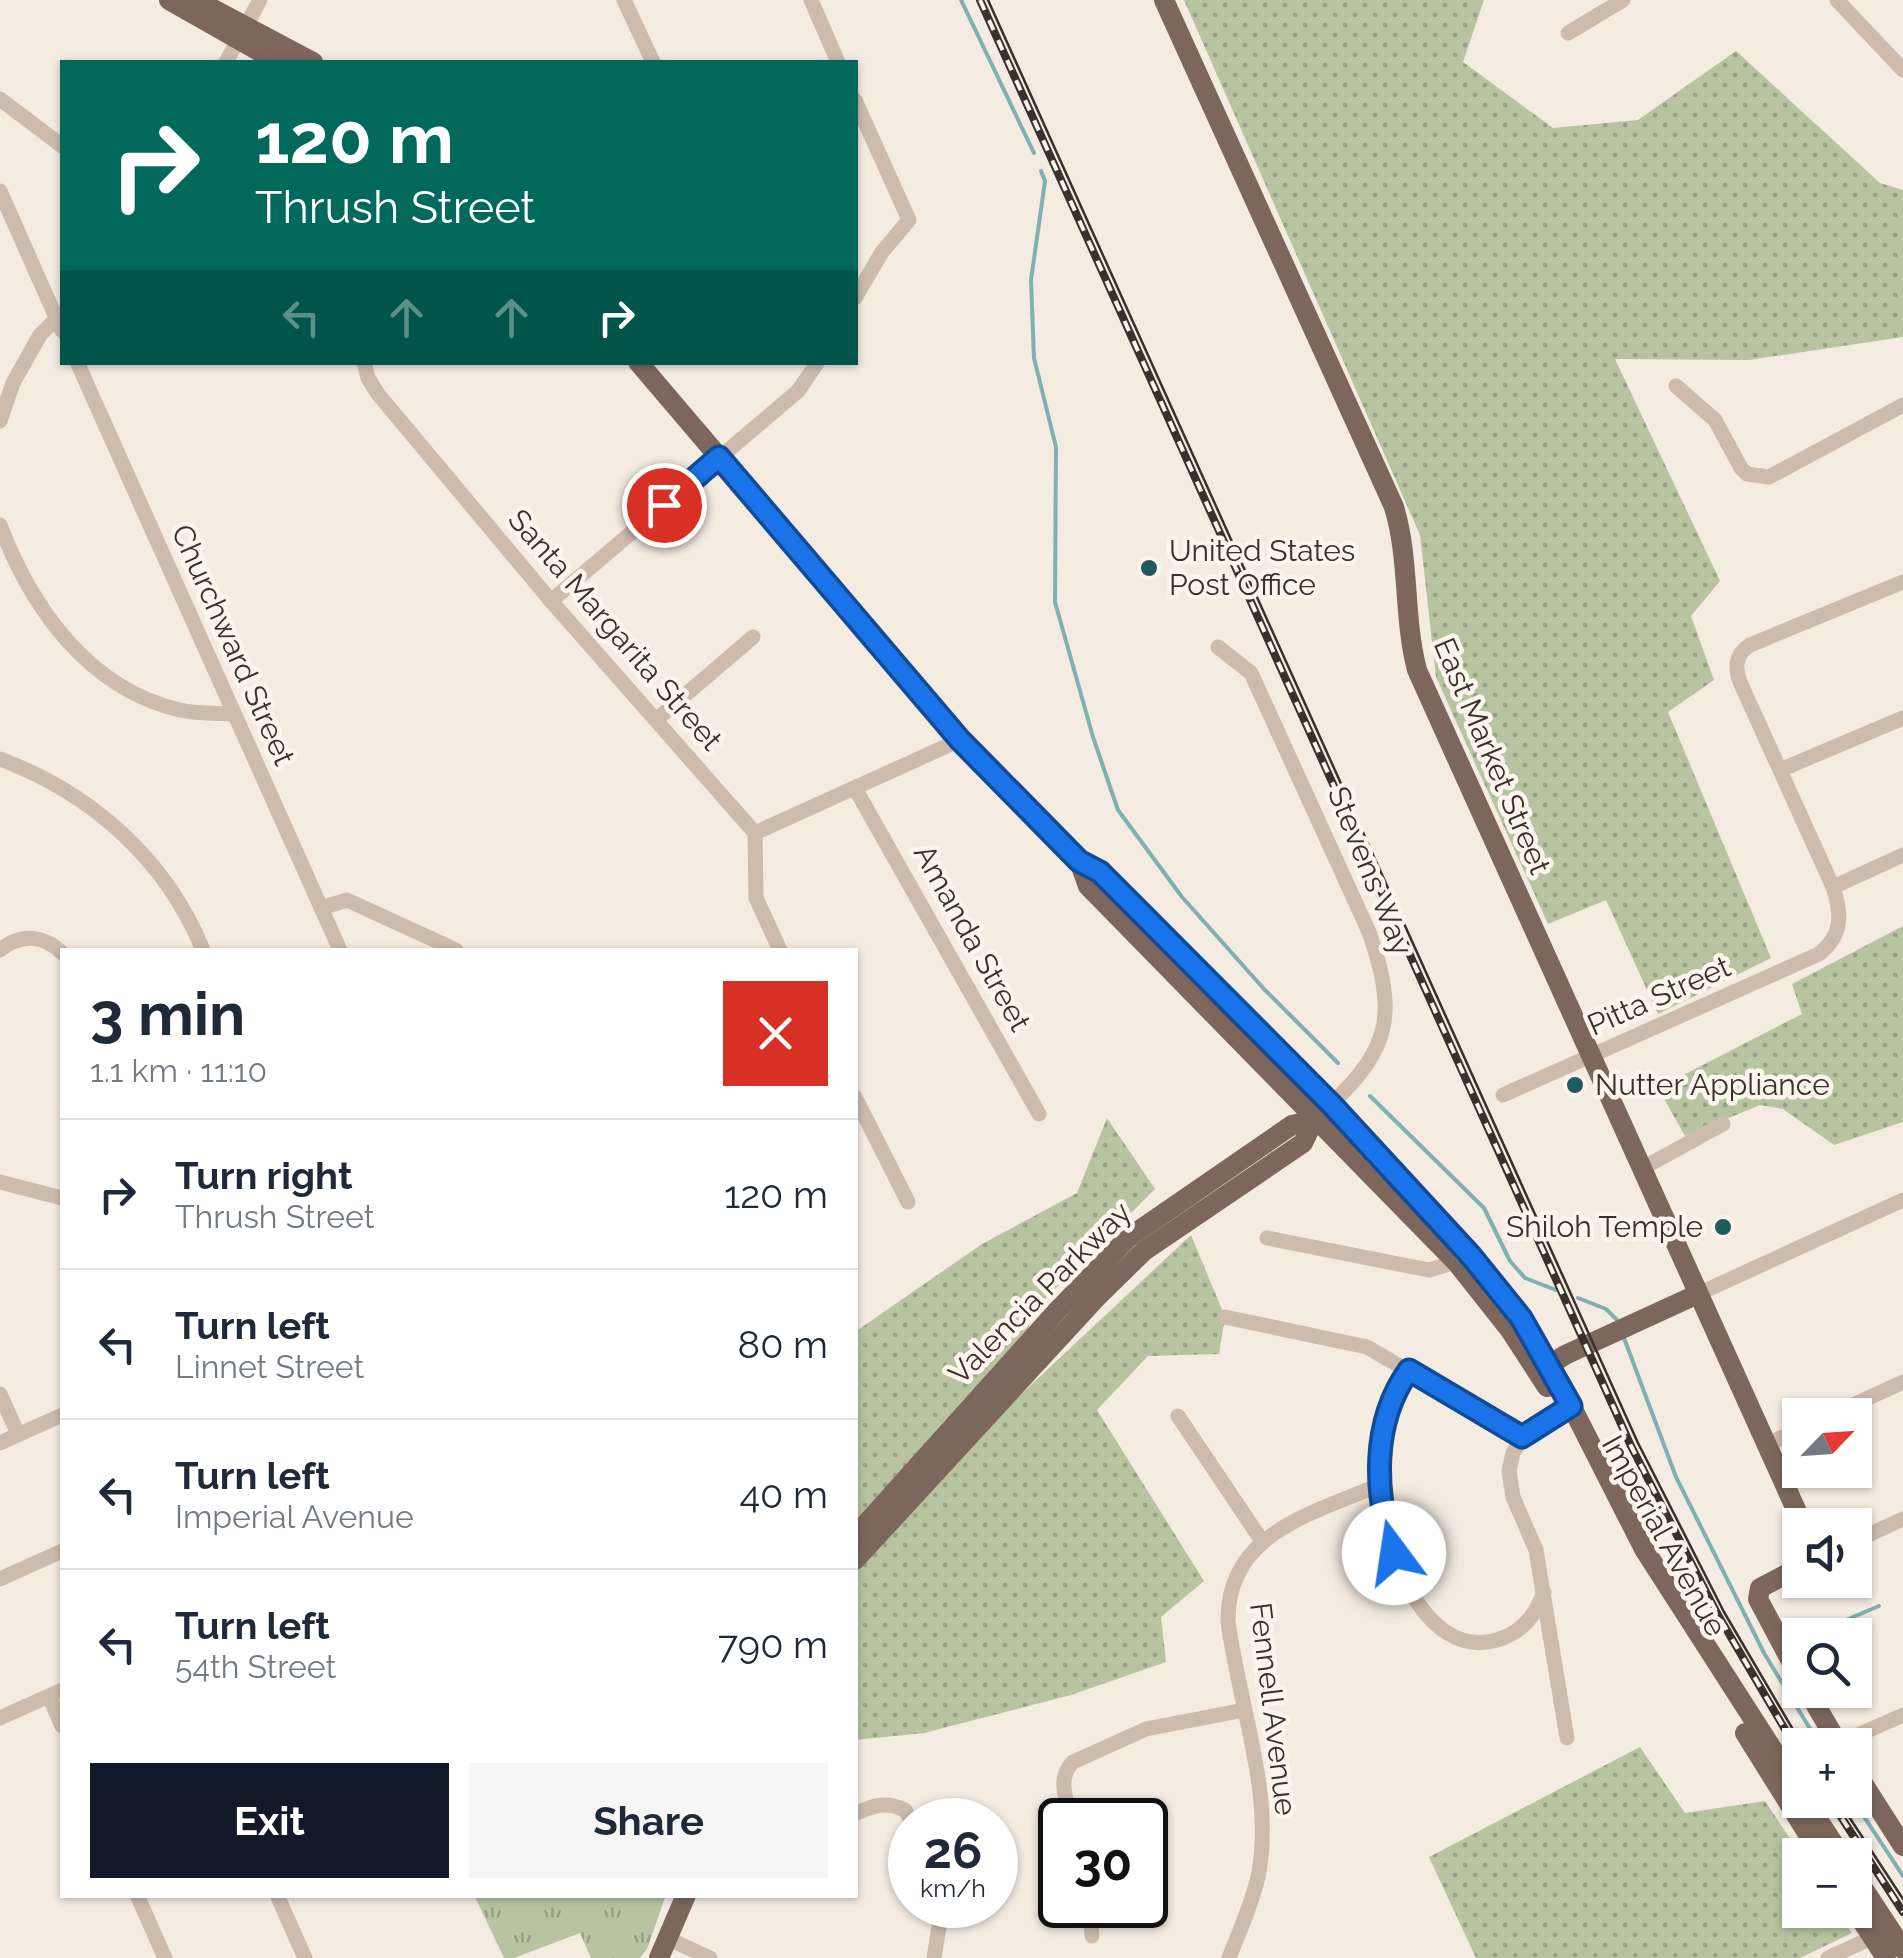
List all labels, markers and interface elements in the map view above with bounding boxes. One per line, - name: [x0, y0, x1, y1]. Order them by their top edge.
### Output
- text: 120 m: [255, 97, 454, 179]
- icon: right: [90, 100, 220, 230]
- text: Thrush Street: [255, 181, 535, 234]
- icon: left: [274, 290, 329, 345]
- icon: ahead: [379, 290, 434, 345]
- icon: ahead: [484, 290, 539, 345]
- icon: right: [589, 290, 644, 345]
- pin: [622, 463, 707, 548]
- icon: arrive: [637, 478, 692, 533]
- street label: Santa Margarita Street: [501, 502, 730, 757]
- street label: Churchward Street: [165, 519, 302, 770]
- place label: United States Post Office: [1169, 533, 1355, 602]
- marker: United States Post Office: [1138, 557, 1160, 579]
- street label: East Market Street: [1427, 632, 1558, 879]
- street label: Stevens Way: [1321, 781, 1420, 960]
- street label: Amanda Street: [907, 839, 1038, 1037]
- street label: Pitta Street: [1582, 949, 1736, 1043]
- text: 3 min: [90, 979, 245, 1049]
- button: close: [723, 981, 828, 1086]
- text: 1.1 km · 11:10: [90, 1052, 267, 1089]
- place label: Nutter Appliance: [1595, 1067, 1830, 1102]
- marker: Nutter Appliance: [1564, 1074, 1586, 1096]
- text: Turn right: [175, 1153, 352, 1198]
- icon: right: [90, 1167, 145, 1222]
- text: 120 m: [724, 1172, 828, 1217]
- street label: Valencia Parkway: [941, 1194, 1138, 1391]
- text: Thrush Street: [175, 1198, 374, 1235]
- place label: Shiloh Temple: [1506, 1209, 1703, 1244]
- marker: Shiloh Temple: [1712, 1216, 1734, 1238]
- text: Turn left: [175, 1303, 330, 1348]
- icon: left: [90, 1317, 145, 1372]
- text: 80 m: [738, 1322, 828, 1367]
- text: Linnet Street: [175, 1348, 364, 1385]
- north arrow: [1782, 1398, 1872, 1488]
- map controls: [1782, 1398, 1872, 1928]
- street label: Imperial Avenue: [1595, 1429, 1734, 1642]
- text: Turn left: [175, 1453, 330, 1498]
- icon: left: [90, 1467, 145, 1522]
- text: 40 m: [739, 1472, 828, 1517]
- text: Imperial Avenue: [175, 1498, 414, 1535]
- position arrow: [1342, 1501, 1446, 1605]
- button: sound: [1782, 1508, 1872, 1598]
- street label: Fennell Avenue: [1243, 1600, 1304, 1817]
- text: Turn left: [175, 1603, 330, 1648]
- icon: left: [90, 1617, 145, 1672]
- button: search: [1782, 1618, 1872, 1708]
- text: 790 m: [718, 1622, 828, 1667]
- text: 54th Street: [175, 1648, 336, 1685]
- button: +: [1782, 1728, 1872, 1818]
- button: Exit: [90, 1763, 449, 1878]
- button: Share: [469, 1763, 828, 1878]
- speed limit sign: 30: [1038, 1798, 1168, 1928]
- text: 26: [924, 1821, 982, 1880]
- button: −: [1782, 1838, 1872, 1928]
- text: km/h: [920, 1873, 986, 1903]

